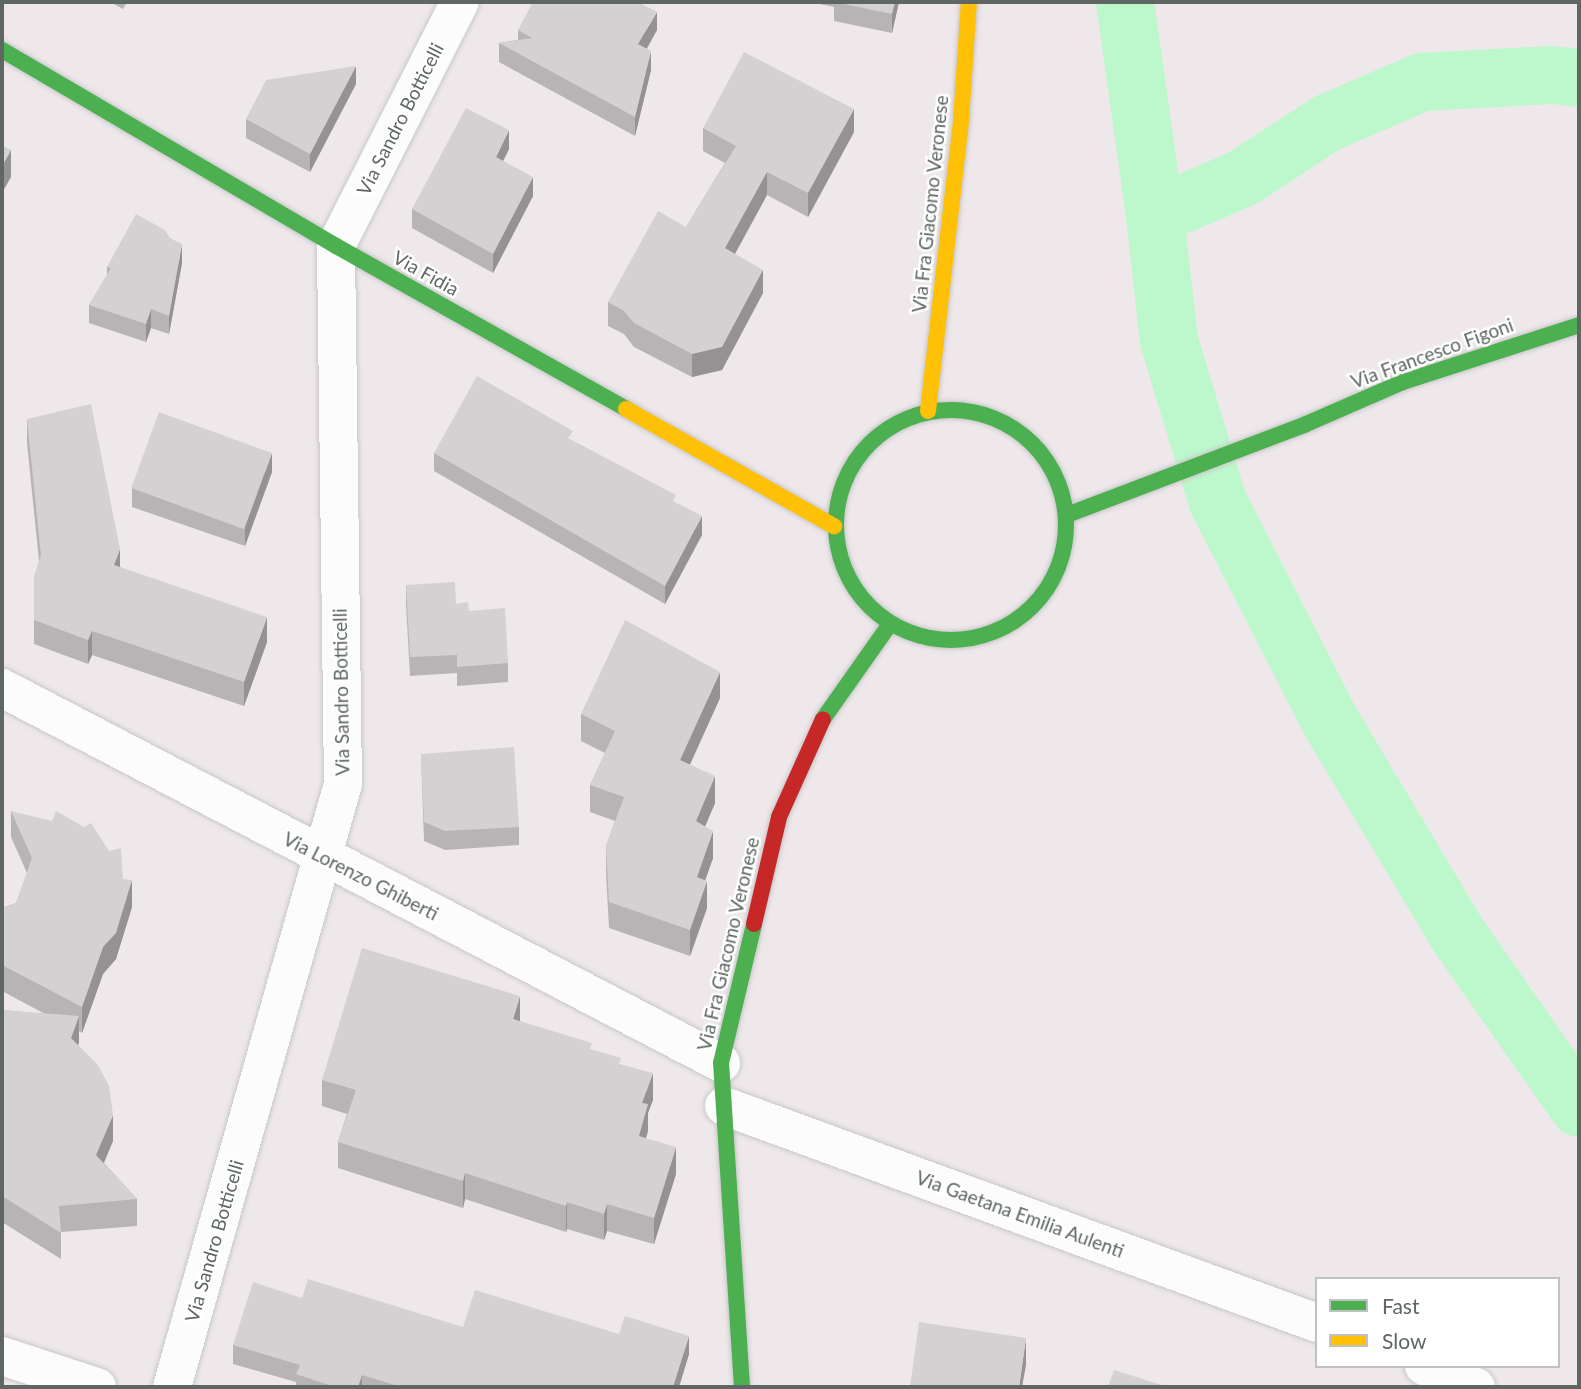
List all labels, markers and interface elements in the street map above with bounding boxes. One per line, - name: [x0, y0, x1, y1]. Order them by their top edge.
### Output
- street label: Via Sandro Botticelli: [352, 39, 448, 199]
- street label: Via Fra Giacomo Veronese: [907, 94, 953, 314]
- street label: Via Fidia: [389, 246, 463, 300]
- street label: Via Francesco Figoni: [1348, 313, 1516, 393]
- street label: Via Sandro Botticelli: [328, 608, 354, 776]
- street label: Via Lorenzo Ghiberti: [280, 827, 442, 925]
- street label: Via Fra Giacomo Veronese: [692, 835, 764, 1053]
- street label: Via Sandro Botticelli: [180, 1157, 248, 1325]
- street label: Via Gaetana Emilia Aulenti: [913, 1166, 1127, 1262]
- legend: [1315, 1277, 1560, 1368]
- text: Fast: [1382, 1293, 1419, 1318]
- text: Slow: [1382, 1328, 1426, 1353]

